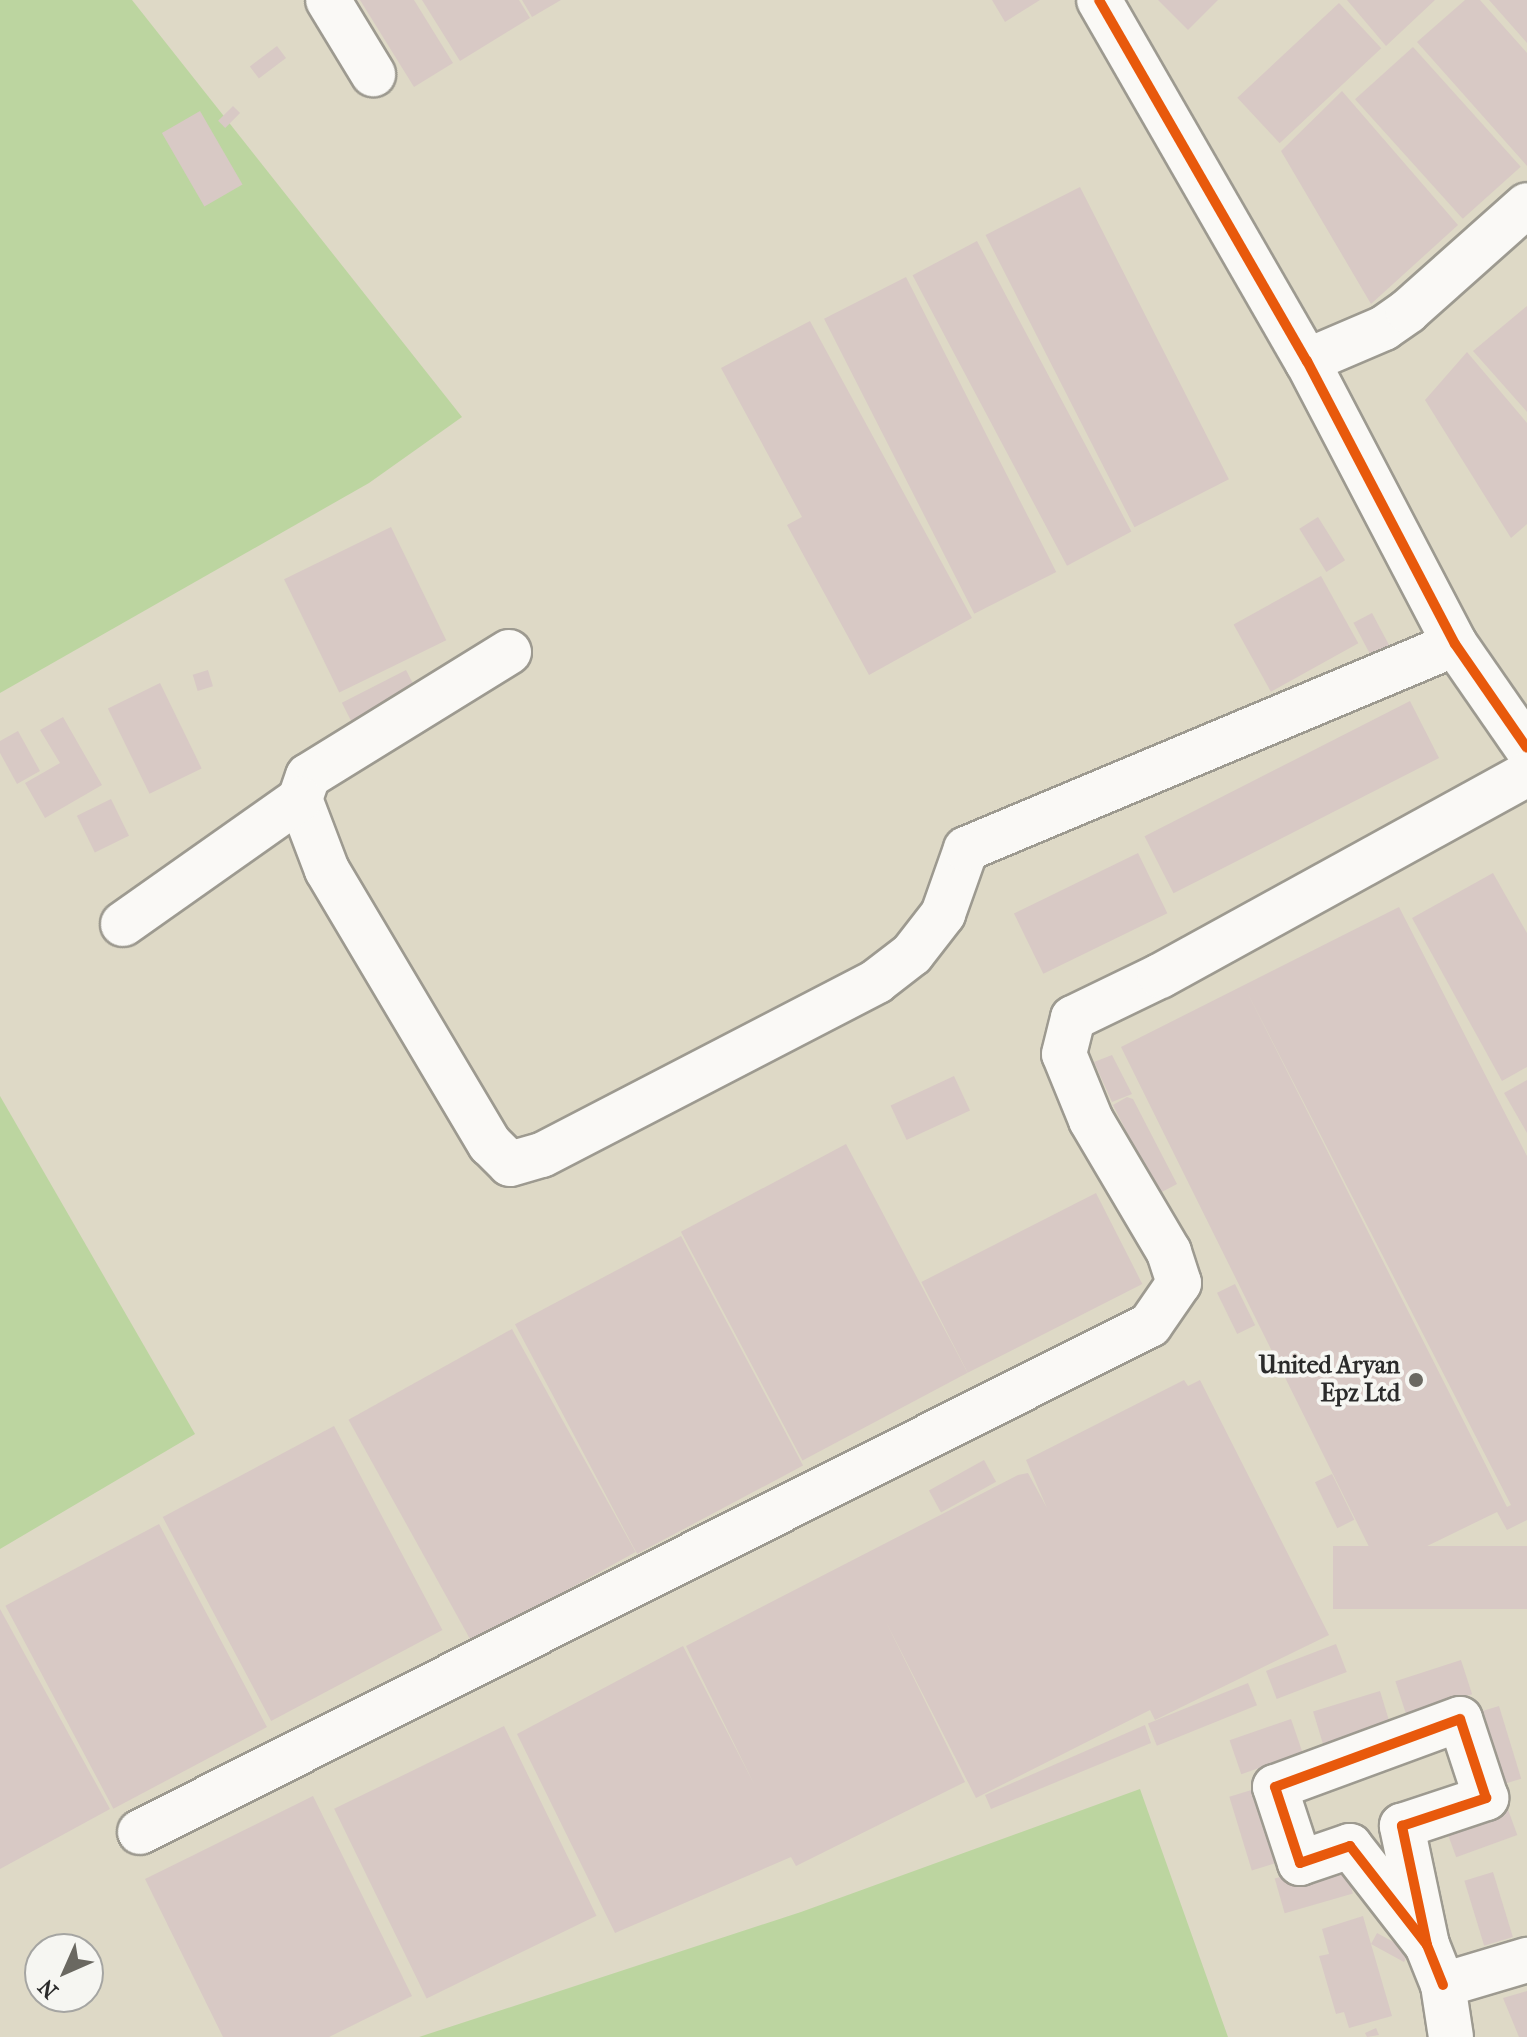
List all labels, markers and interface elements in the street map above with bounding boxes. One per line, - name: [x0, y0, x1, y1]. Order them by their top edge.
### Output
- place label: United Aryan Epz Ltd: [1259, 1352, 1400, 1408]
- marker: United Aryan Epz Ltd: [1407, 1371, 1425, 1389]
- north arrow: [24, 1933, 104, 2013]
- text: N: [33, 1973, 64, 2004]

